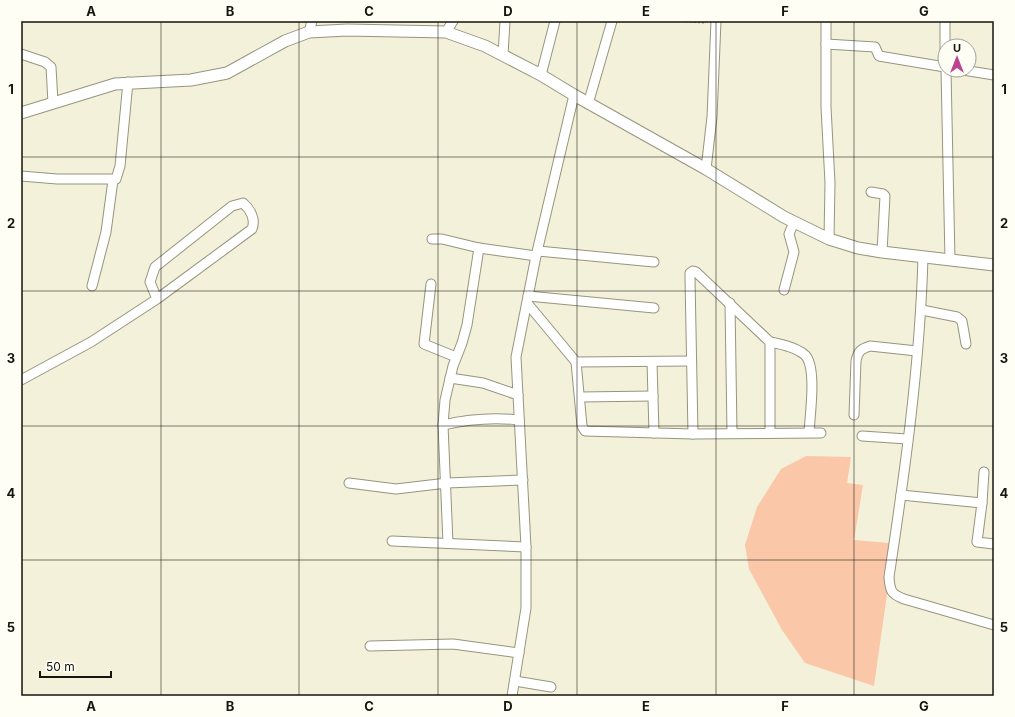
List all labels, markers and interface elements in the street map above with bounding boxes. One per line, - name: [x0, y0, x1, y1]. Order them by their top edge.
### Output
- text: A: [86, 3, 96, 19]
- text: B: [226, 3, 235, 19]
- text: C: [364, 3, 374, 19]
- text: D: [503, 3, 513, 19]
- text: E: [642, 3, 650, 19]
- text: F: [781, 3, 789, 19]
- text: G: [919, 3, 929, 19]
- north arrow: [937, 38, 977, 78]
- text: U: [953, 41, 961, 55]
- text: 1: [8, 81, 14, 97]
- text: 1: [1001, 81, 1007, 97]
- text: 2: [7, 215, 15, 231]
- text: 2: [1000, 215, 1008, 231]
- text: 3: [7, 350, 15, 366]
- text: 3: [1000, 350, 1008, 366]
- text: 4: [7, 485, 16, 501]
- text: 4: [1000, 485, 1009, 501]
- text: 5: [7, 619, 15, 635]
- text: 5: [1000, 619, 1008, 635]
- scale bar: [40, 653, 111, 679]
- text: 50 m: [46, 659, 75, 674]
- text: A: [86, 698, 96, 714]
- text: B: [226, 698, 235, 714]
- text: C: [364, 698, 374, 714]
- text: D: [503, 698, 513, 714]
- text: E: [642, 698, 650, 714]
- text: F: [781, 698, 789, 714]
- text: G: [919, 698, 929, 714]

